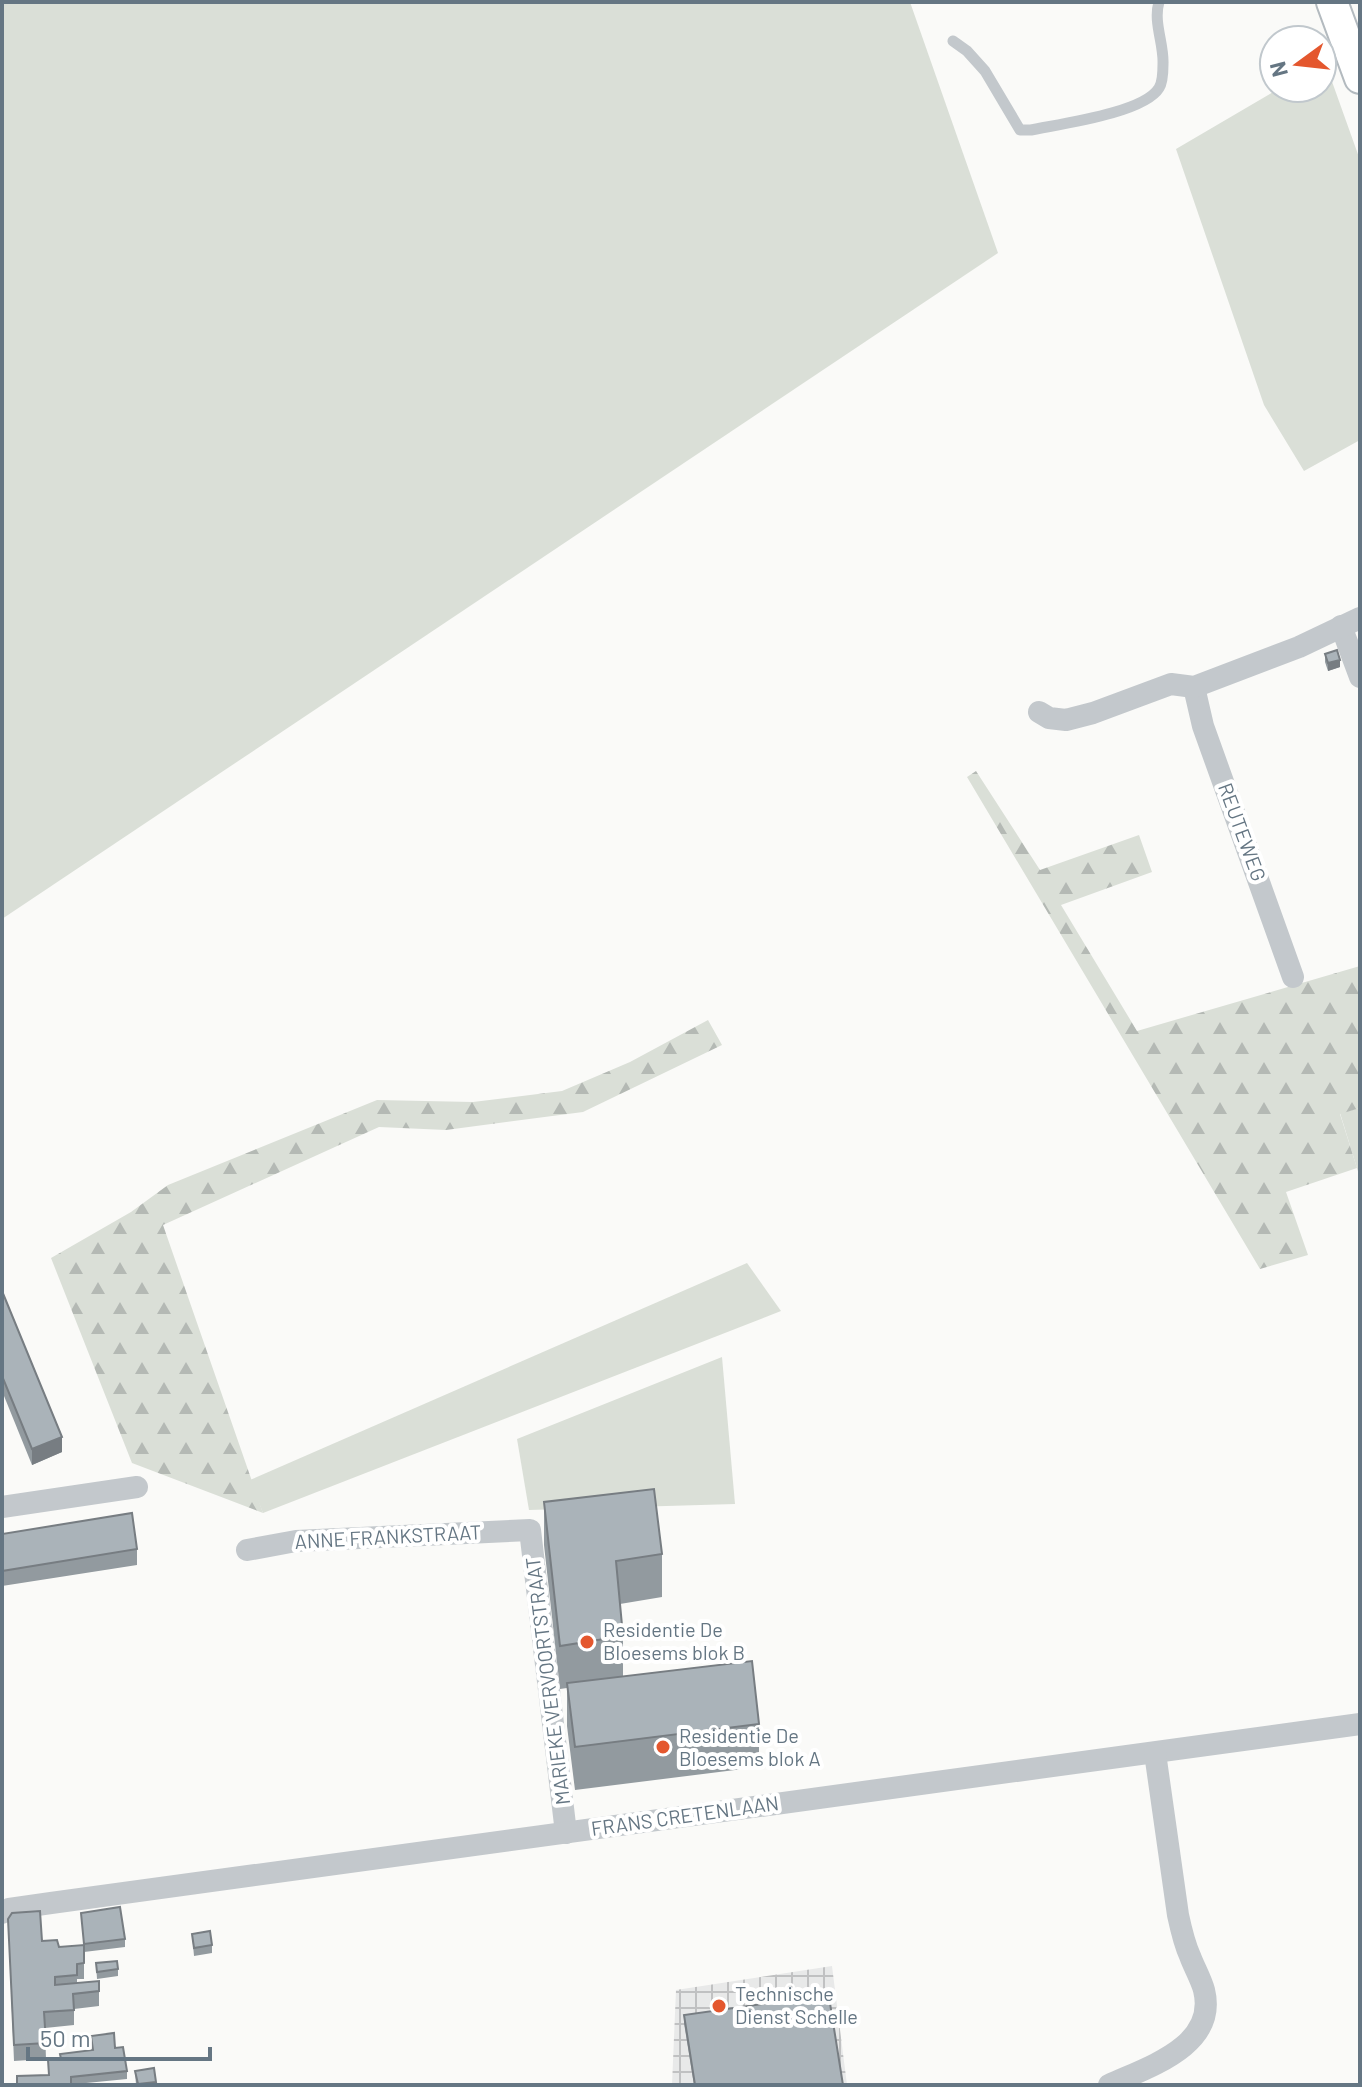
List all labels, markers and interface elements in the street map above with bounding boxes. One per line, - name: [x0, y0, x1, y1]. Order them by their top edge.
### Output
- north arrow: [1258, 24, 1338, 104]
- text: N: [1263, 59, 1292, 80]
- street label: REUTEWEG: [1214, 779, 1272, 884]
- street label: ANNE FRANKSTRAAT: [294, 1519, 482, 1553]
- street label: MARIEKE VERVOORTSTRAAT: [520, 1556, 574, 1807]
- place label: Residentie De Bloesems blok B: [603, 1617, 745, 1664]
- marker: Residentie De Bloesems blok B: [578, 1633, 596, 1651]
- place label: Residentie De Bloesems blok A: [679, 1723, 821, 1770]
- marker: Residentie De Bloesems blok A: [654, 1738, 672, 1756]
- street label: FRANS CRETENLAAN: [590, 1790, 780, 1840]
- place label: Technische Dienst Schelle: [735, 1981, 858, 2028]
- marker: Technische Dienst Schelle: [710, 1997, 728, 2015]
- scale bar: [28, 2011, 210, 2061]
- text: 50 m: [40, 2023, 91, 2052]

